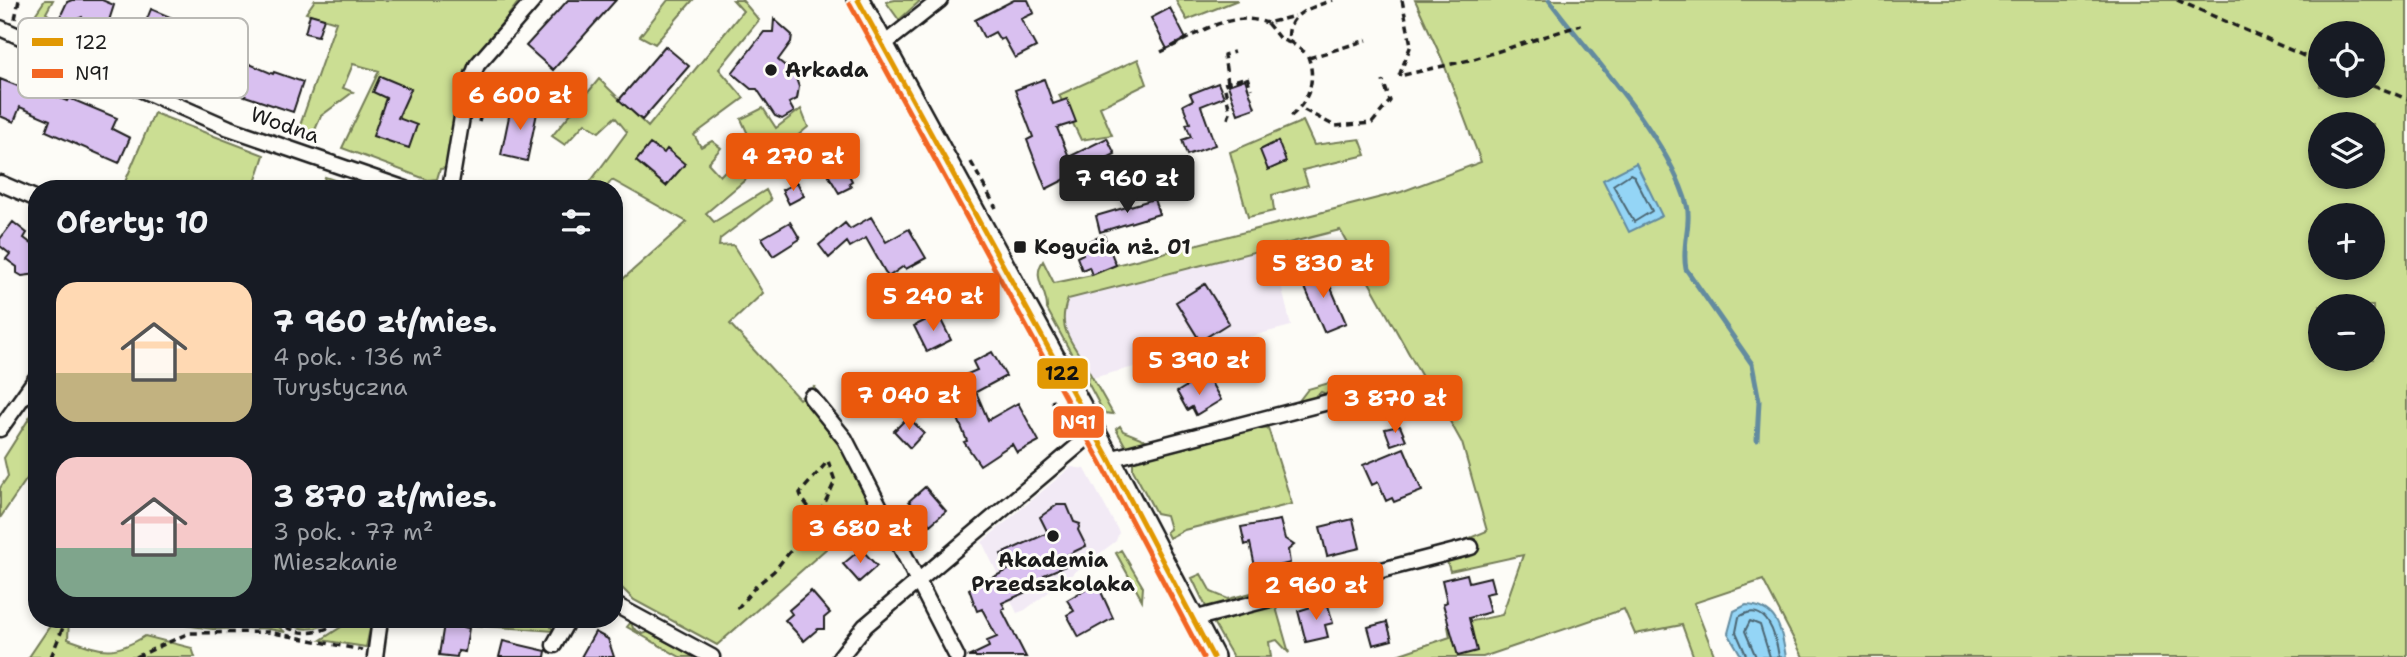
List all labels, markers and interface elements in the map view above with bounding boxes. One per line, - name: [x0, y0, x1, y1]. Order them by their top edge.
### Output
- legend: [18, 18, 248, 98]
- map controls: [2308, 21, 2385, 371]
- button: locate: [2308, 21, 2385, 98]
- text: 122: [75, 30, 108, 55]
- place label: Arkada: [785, 56, 869, 84]
- text: N91: [75, 61, 110, 86]
- marker: Arkada: [763, 62, 779, 78]
- pin: 6 600 zł: [448, 72, 592, 132]
- text: 6 600 zł: [468, 80, 572, 110]
- street label: Wodna: [247, 100, 323, 150]
- button: layers: [2308, 112, 2385, 189]
- pin: 4 270 zł: [721, 134, 865, 193]
- text: 4 270 zł: [742, 141, 844, 171]
- pin: 7 960 zł: [1055, 156, 1199, 215]
- text: 7 960 zł: [1075, 163, 1179, 193]
- text: Oferty: 10: [56, 202, 209, 243]
- icon: filters: [557, 203, 595, 241]
- button: +: [2308, 203, 2385, 280]
- place label: Kogucia nż. 01: [1034, 233, 1191, 261]
- marker: Kogucia nż. 01: [1012, 239, 1028, 255]
- pin: 5 830 zł: [1251, 240, 1395, 300]
- text: 5 830 zł: [1272, 248, 1374, 278]
- pin: 5 240 zł: [861, 274, 1005, 333]
- text: 5 240 zł: [883, 281, 983, 311]
- button: −: [2308, 294, 2385, 371]
- text: 7 960 zł/mies.: [273, 301, 497, 342]
- icon: home: [112, 310, 196, 394]
- pin: 5 390 zł: [1127, 338, 1271, 397]
- text: 4 pok. · 136 m²: [273, 342, 443, 372]
- text: 5 390 zł: [1149, 345, 1249, 375]
- line badge: 122: [1036, 357, 1089, 390]
- text: 122: [1045, 361, 1079, 386]
- text: Turystyczna: [273, 372, 408, 402]
- pin: 7 040 zł: [837, 372, 981, 432]
- pin: 3 870 zł: [1323, 376, 1467, 435]
- text: 7 040 zł: [857, 380, 961, 410]
- text: 3 870 zł: [1344, 383, 1446, 413]
- line badge: N91: [1052, 405, 1105, 439]
- text: N91: [1060, 410, 1096, 435]
- text: 3 870 zł/mies.: [273, 476, 497, 517]
- icon: home: [112, 485, 196, 569]
- pin: 3 680 zł: [788, 505, 932, 565]
- text: 3 680 zł: [808, 513, 912, 543]
- text: 3 pok. · 77 m²: [273, 517, 433, 547]
- marker: Akademia Przedszkolaka: [1045, 528, 1061, 544]
- place label: Akademia Przedszkolaka: [971, 546, 1135, 598]
- text: Mieszkanie: [273, 547, 398, 577]
- pin: 2 960 zł: [1244, 562, 1388, 622]
- text: 2 960 zł: [1264, 570, 1368, 600]

